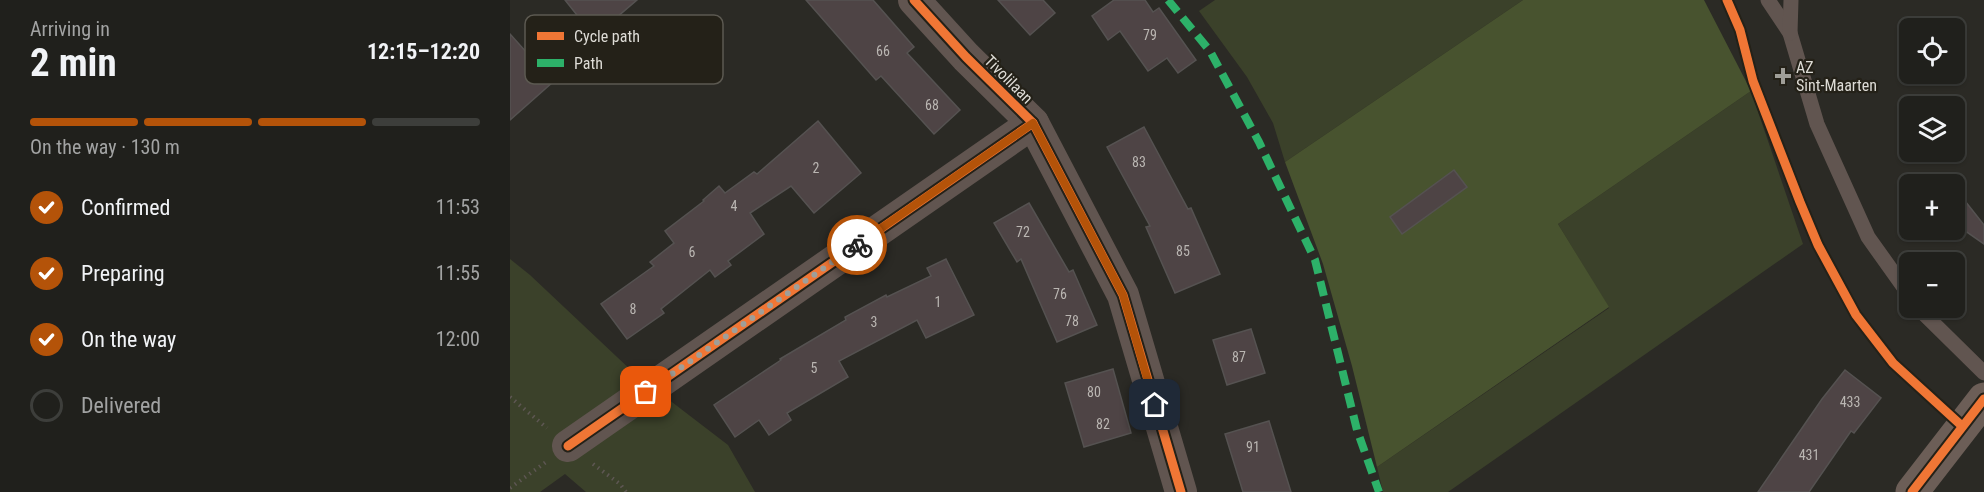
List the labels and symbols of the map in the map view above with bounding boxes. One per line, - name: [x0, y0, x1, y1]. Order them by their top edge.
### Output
- legend: [525, 15, 723, 84]
- text: Cycle path: [574, 27, 640, 46]
- house number: 79: [1143, 27, 1157, 43]
- house number: 66: [876, 43, 890, 59]
- street label: Tivolilaan: [980, 51, 1037, 108]
- text: Path: [574, 54, 603, 73]
- place label: AZ Sint-Maarten: [1796, 58, 1877, 95]
- marker: AZ Sint-Maarten: [1774, 67, 1792, 85]
- house number: 68: [925, 97, 939, 113]
- house number: 83: [1132, 154, 1146, 170]
- house number: 2: [813, 160, 820, 176]
- house number: 4: [731, 198, 738, 214]
- courier: [827, 215, 887, 275]
- house number: 72: [1016, 224, 1030, 240]
- house number: 85: [1176, 243, 1190, 259]
- house number: 6: [689, 244, 696, 260]
- house number: 76: [1053, 286, 1067, 302]
- house number: 1: [935, 294, 941, 310]
- house number: 8: [630, 301, 637, 317]
- house number: 78: [1065, 313, 1079, 329]
- house number: 3: [871, 314, 877, 330]
- house number: 87: [1232, 349, 1246, 365]
- house number: 5: [811, 360, 818, 376]
- pin: [620, 366, 671, 417]
- pin: [1129, 379, 1180, 430]
- house number: 80: [1087, 384, 1101, 400]
- house number: 433: [1840, 394, 1860, 410]
- house number: 82: [1096, 416, 1110, 432]
- house number: 91: [1246, 439, 1260, 455]
- house number: 431: [1799, 447, 1819, 463]

